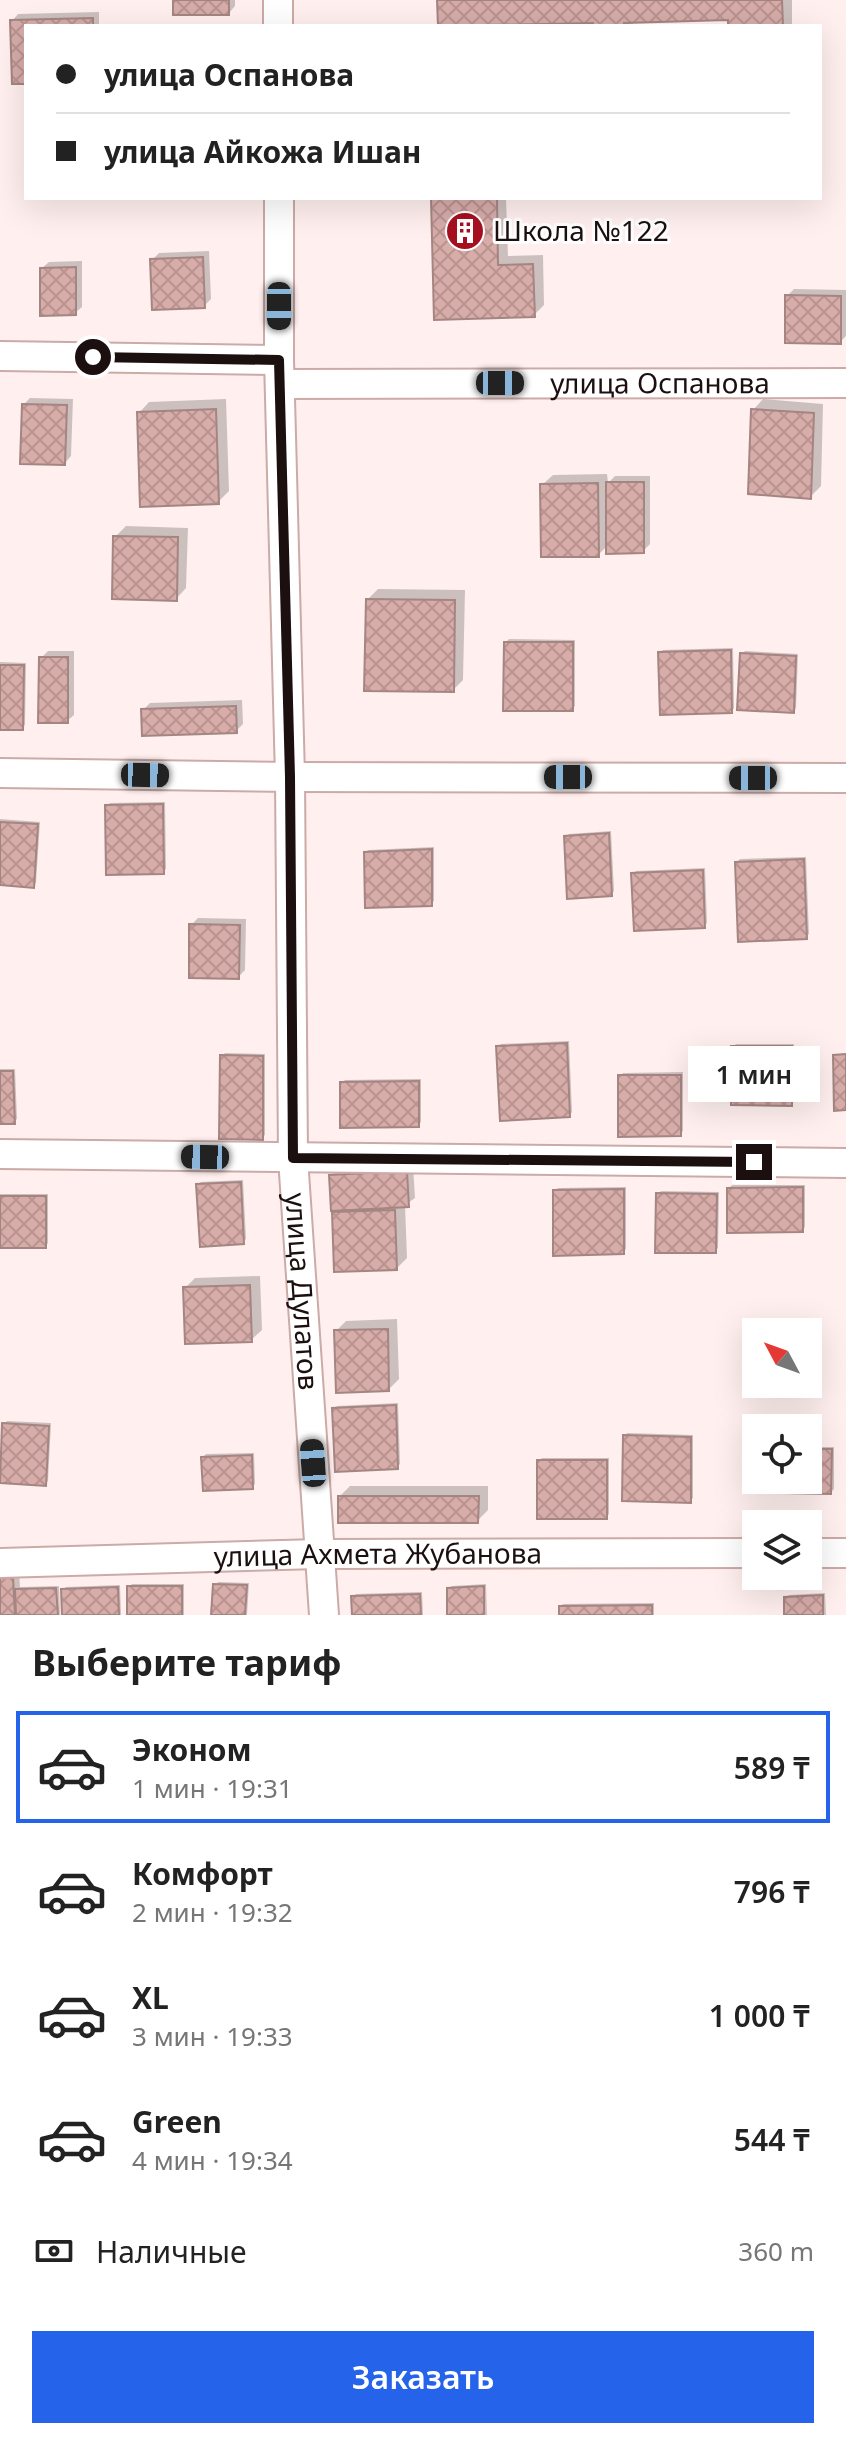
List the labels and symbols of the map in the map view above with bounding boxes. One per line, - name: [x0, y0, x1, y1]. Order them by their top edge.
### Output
- building icon: Школа №122: [444, 210, 486, 252]
- place label: Школа №122: [493, 211, 669, 249]
- car: [267, 282, 291, 330]
- route start: [75, 339, 111, 375]
- street label: улица Оспанова: [550, 363, 770, 402]
- car: [476, 371, 524, 395]
- car: [121, 763, 169, 787]
- car: [544, 765, 592, 789]
- car: [729, 766, 777, 790]
- callout: 1 мин: [688, 1046, 820, 1102]
- route end: [736, 1144, 772, 1180]
- car: [181, 1145, 229, 1169]
- street label: улица Дулатов: [277, 1192, 329, 1391]
- north arrow: [742, 1318, 822, 1398]
- car: [299, 1438, 327, 1488]
- street label: улица Ахмета Жубанова: [213, 1533, 542, 1575]

